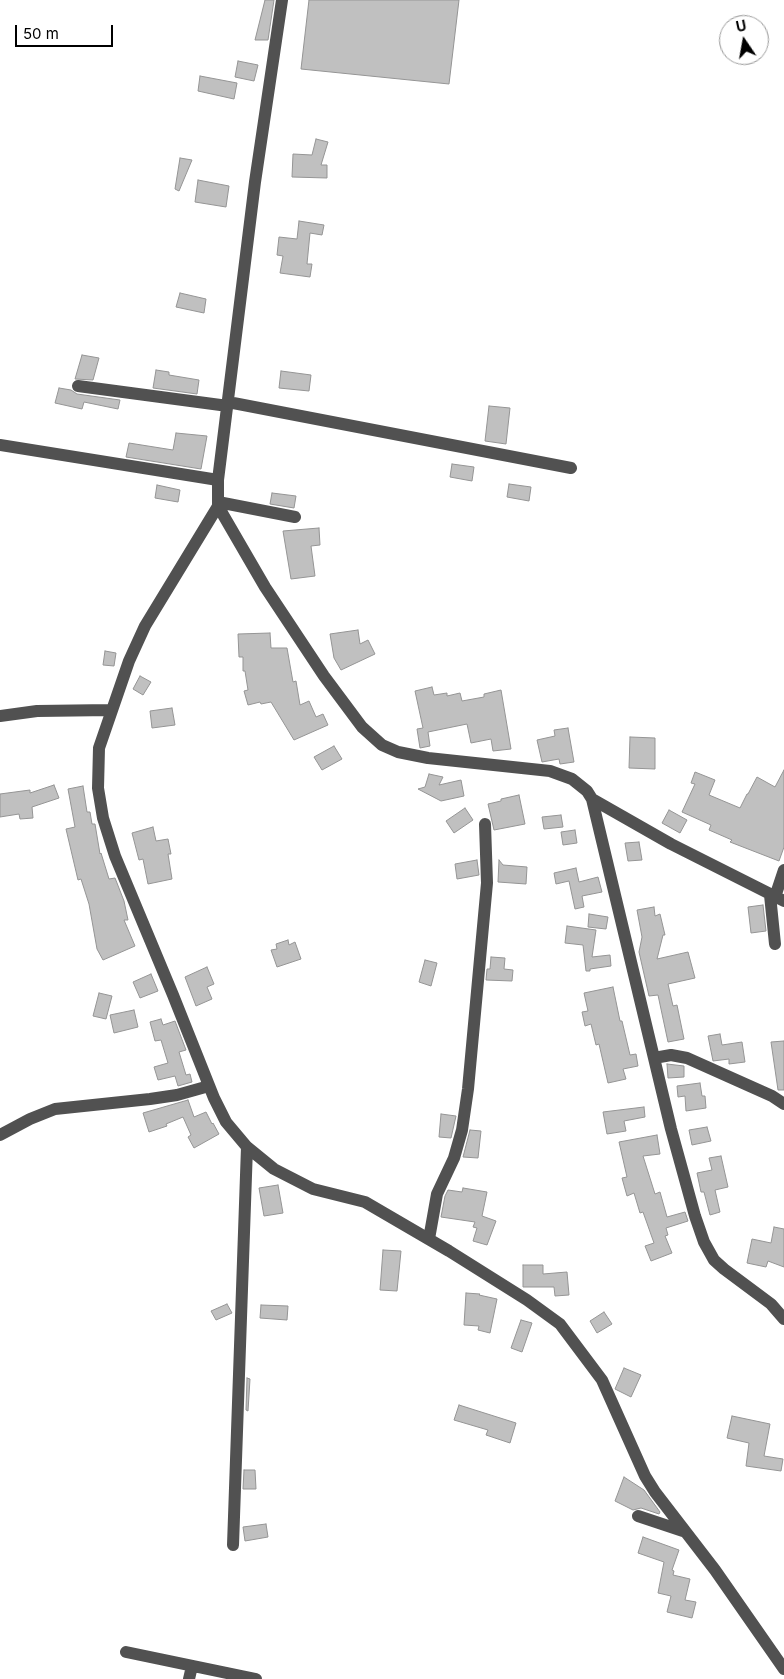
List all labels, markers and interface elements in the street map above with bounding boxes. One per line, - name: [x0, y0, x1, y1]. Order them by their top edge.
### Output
- scale bar: [18, 15, 115, 47]
- north arrow: [719, 15, 769, 65]
- text: U: [734, 16, 748, 35]
- text: 50 m: [23, 24, 59, 43]

